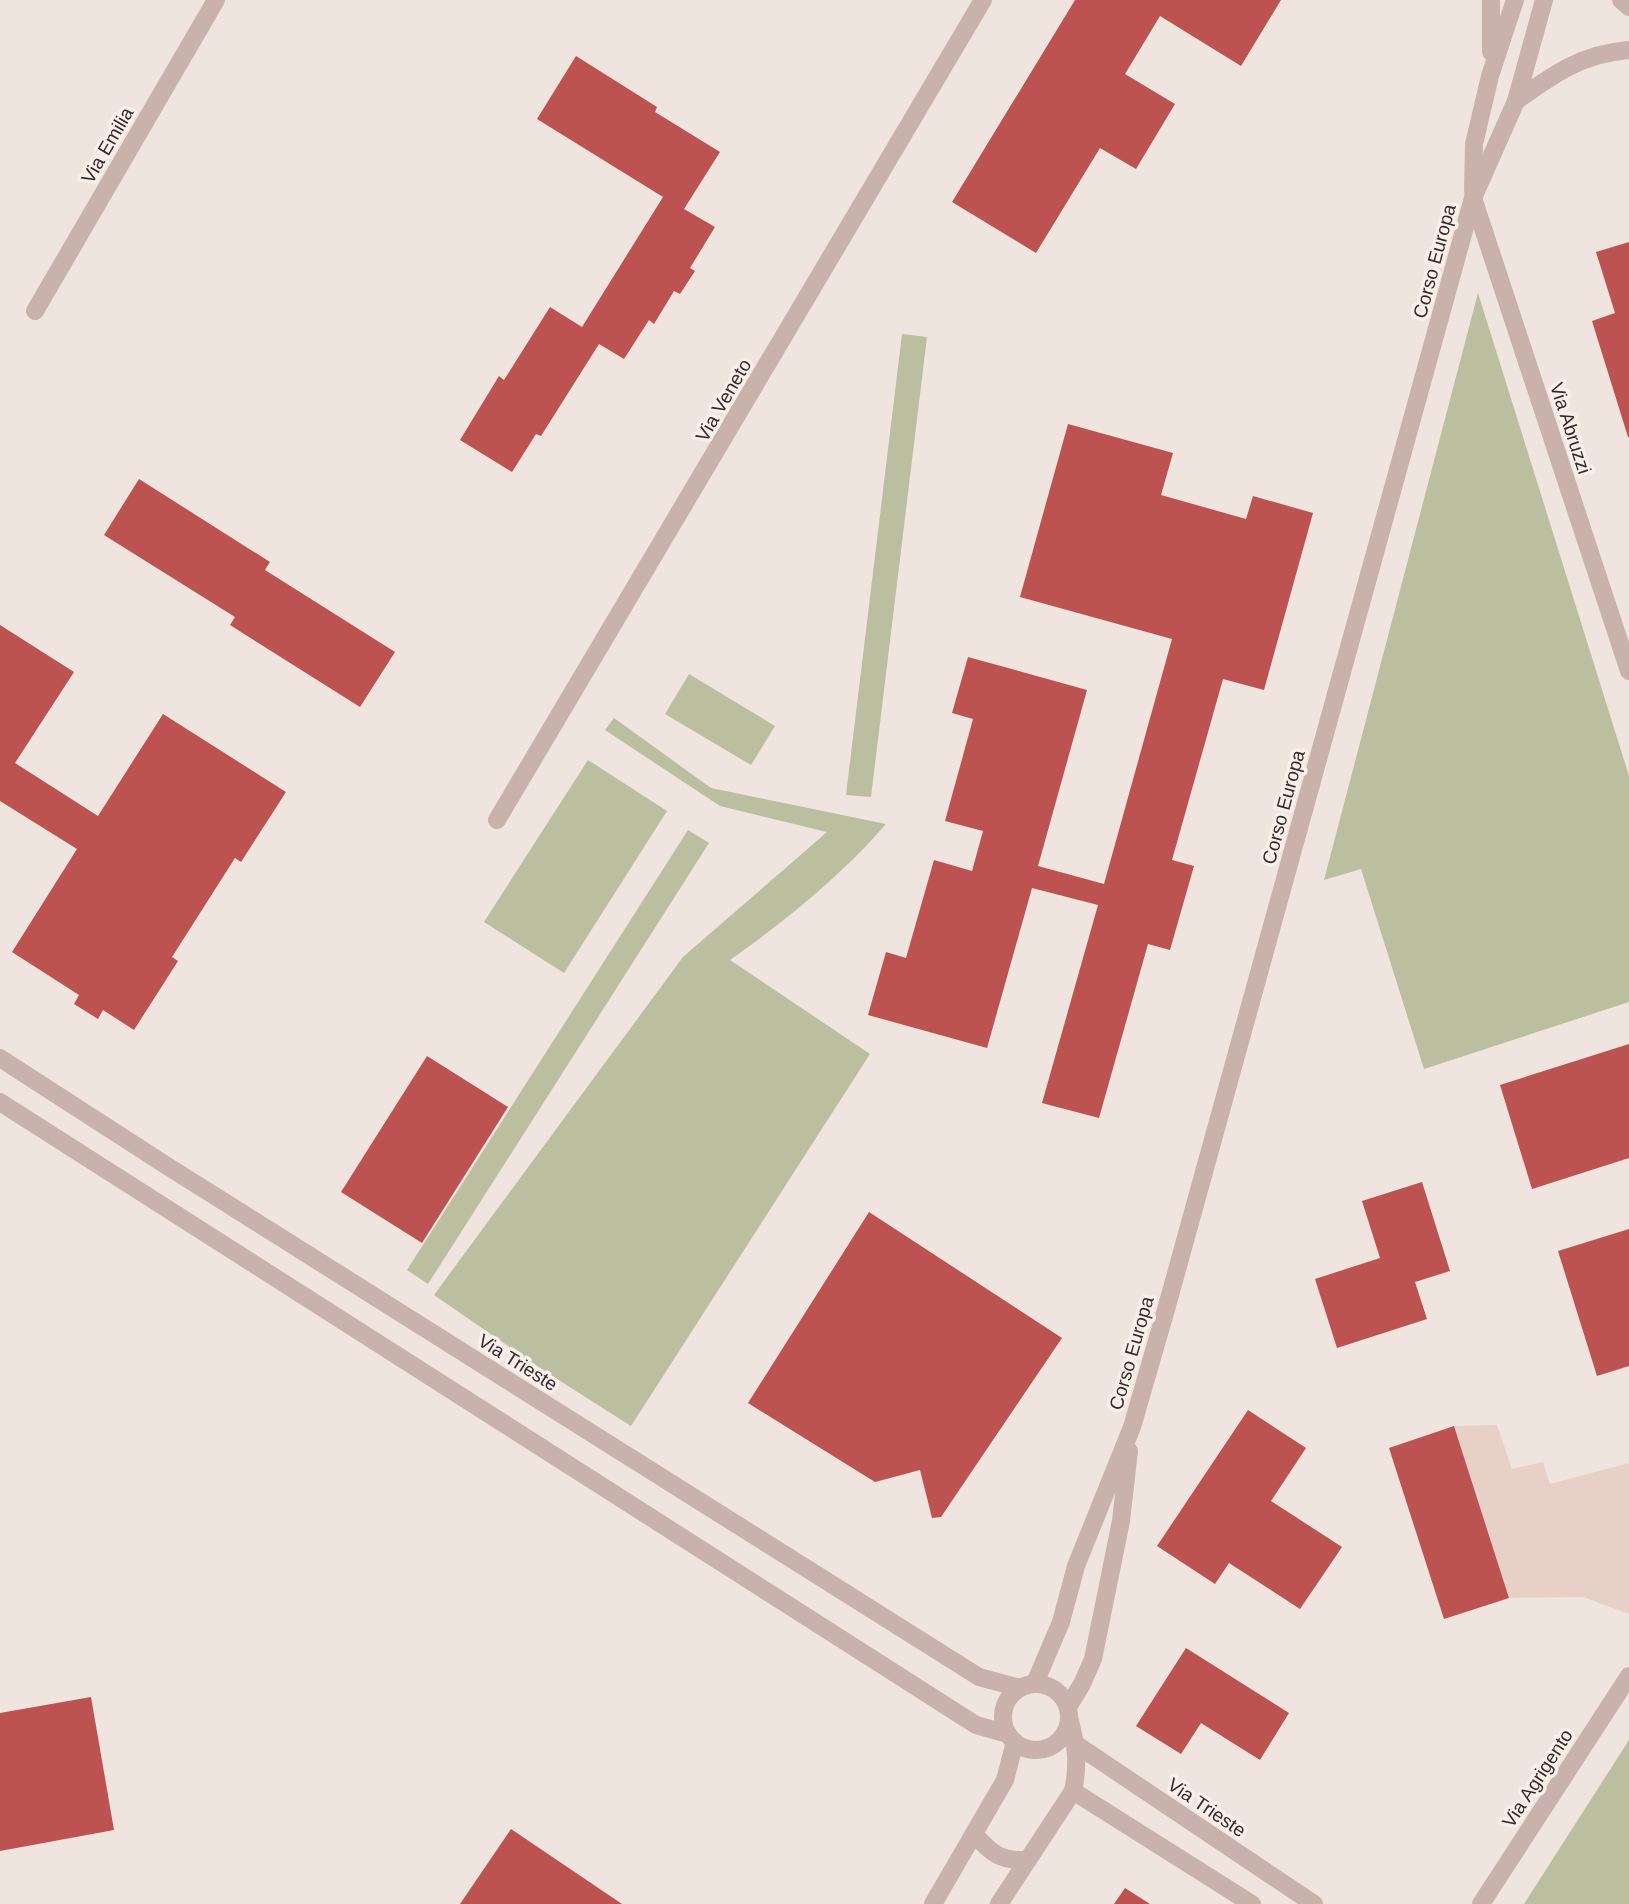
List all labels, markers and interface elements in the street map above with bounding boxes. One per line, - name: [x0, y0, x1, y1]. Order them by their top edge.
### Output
- street label: Via Emilia: [77, 103, 138, 187]
- street label: Corso Europa: [1409, 201, 1460, 320]
- street label: Via Veneto: [691, 355, 755, 445]
- street label: Via Abruzzi: [1546, 380, 1595, 476]
- street label: Corso Europa: [1258, 747, 1309, 866]
- street label: Corso Europa: [1105, 1293, 1158, 1412]
- street label: Via Trieste: [474, 1330, 561, 1395]
- street label: Via Agrigento: [1498, 1725, 1577, 1831]
- street label: Via Trieste: [1164, 1774, 1250, 1841]

